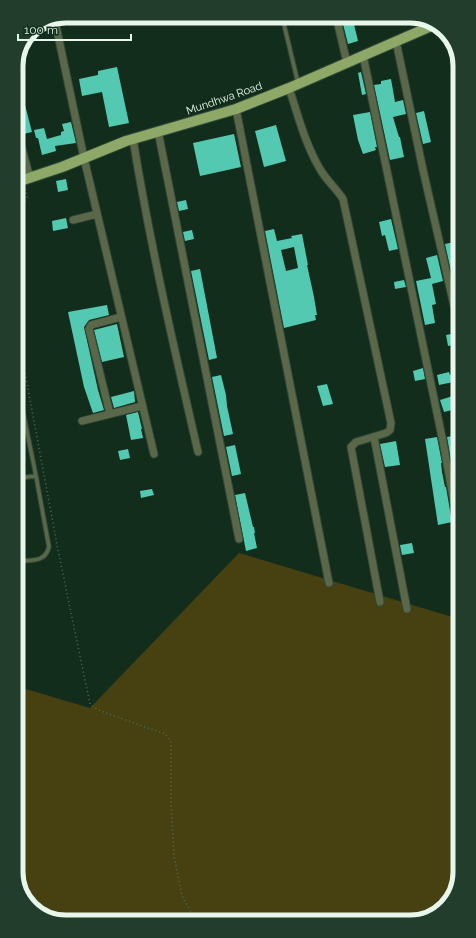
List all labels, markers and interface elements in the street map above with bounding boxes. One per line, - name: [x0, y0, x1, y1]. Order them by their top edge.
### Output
- scale bar: [18, 16, 131, 42]
- text: 100 m: [24, 23, 58, 37]
- street label: Mundhwa Road: [184, 79, 264, 118]

